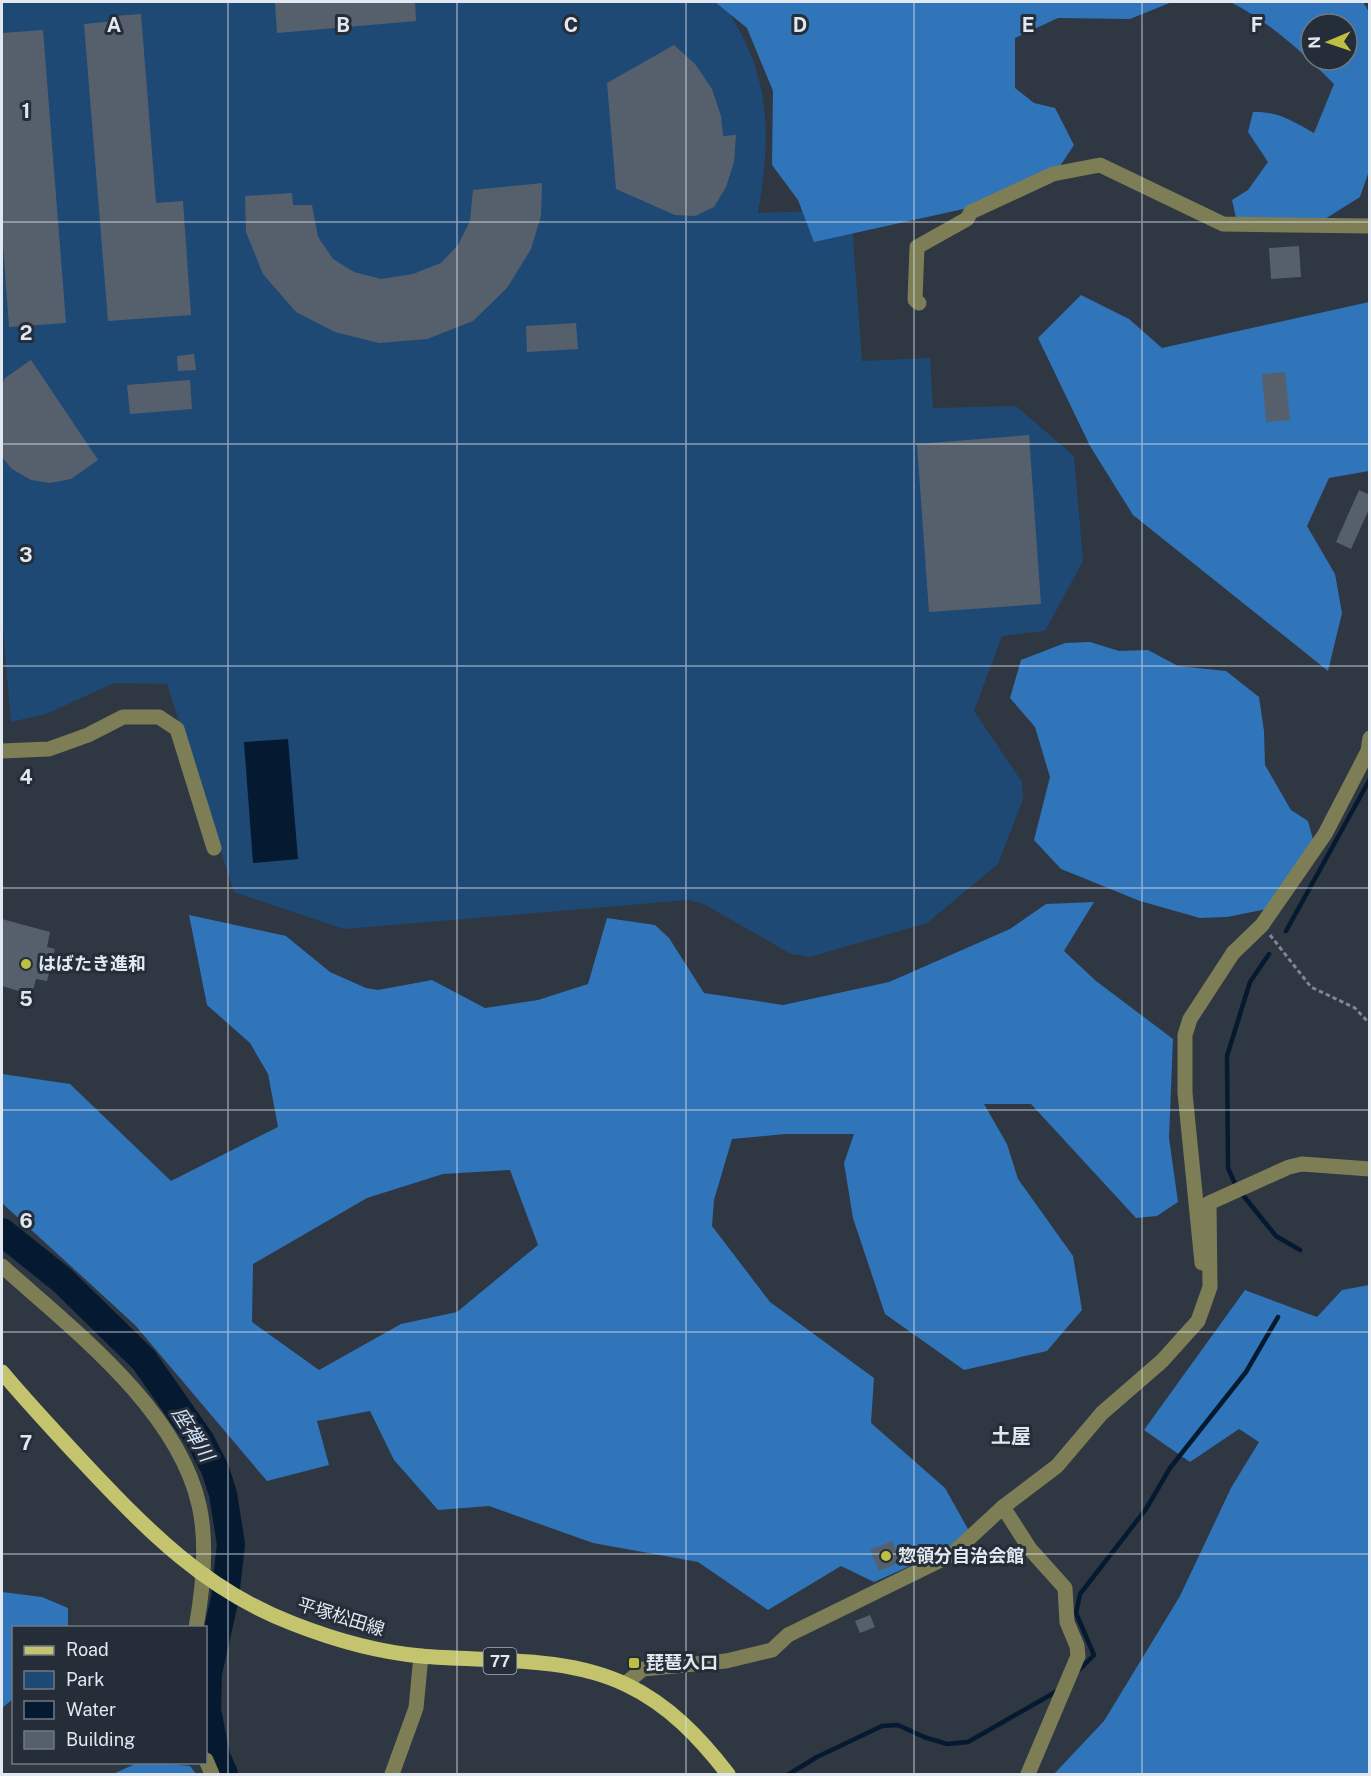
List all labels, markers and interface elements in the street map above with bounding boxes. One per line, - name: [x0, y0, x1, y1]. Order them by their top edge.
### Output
- north arrow: [1299, 12, 1359, 72]
- text: A: [107, 13, 121, 37]
- text: B: [336, 13, 350, 37]
- text: C: [564, 13, 578, 37]
- text: D: [793, 13, 807, 37]
- text: E: [1022, 13, 1034, 37]
- text: F: [1251, 13, 1263, 37]
- text: N: [1305, 36, 1324, 49]
- text: 1: [22, 99, 30, 123]
- text: 2: [20, 321, 32, 345]
- text: 3: [19, 543, 33, 567]
- text: 4: [19, 765, 33, 789]
- place label: はばたき進和: [38, 953, 146, 974]
- marker: はばたき進和: [19, 957, 33, 971]
- text: 5: [19, 987, 33, 1011]
- text: 6: [19, 1209, 33, 1233]
- water label: 座禅川: [167, 1402, 220, 1467]
- district label: 土屋: [991, 1424, 1031, 1448]
- text: 7: [20, 1431, 32, 1455]
- place label: 惣領分自治会館: [898, 1545, 1024, 1566]
- marker: 惣領分自治会館: [879, 1549, 893, 1563]
- street label: 平塚松田線: [295, 1593, 387, 1640]
- legend: [12, 1626, 207, 1764]
- text: Road: [66, 1639, 109, 1660]
- road number: 77: [484, 1648, 516, 1674]
- place label: 琵琶入口: [646, 1652, 718, 1673]
- marker: 琵琶入口: [627, 1656, 641, 1670]
- text: Park: [66, 1669, 104, 1690]
- text: Water: [66, 1699, 116, 1720]
- text: Building: [66, 1729, 135, 1750]

